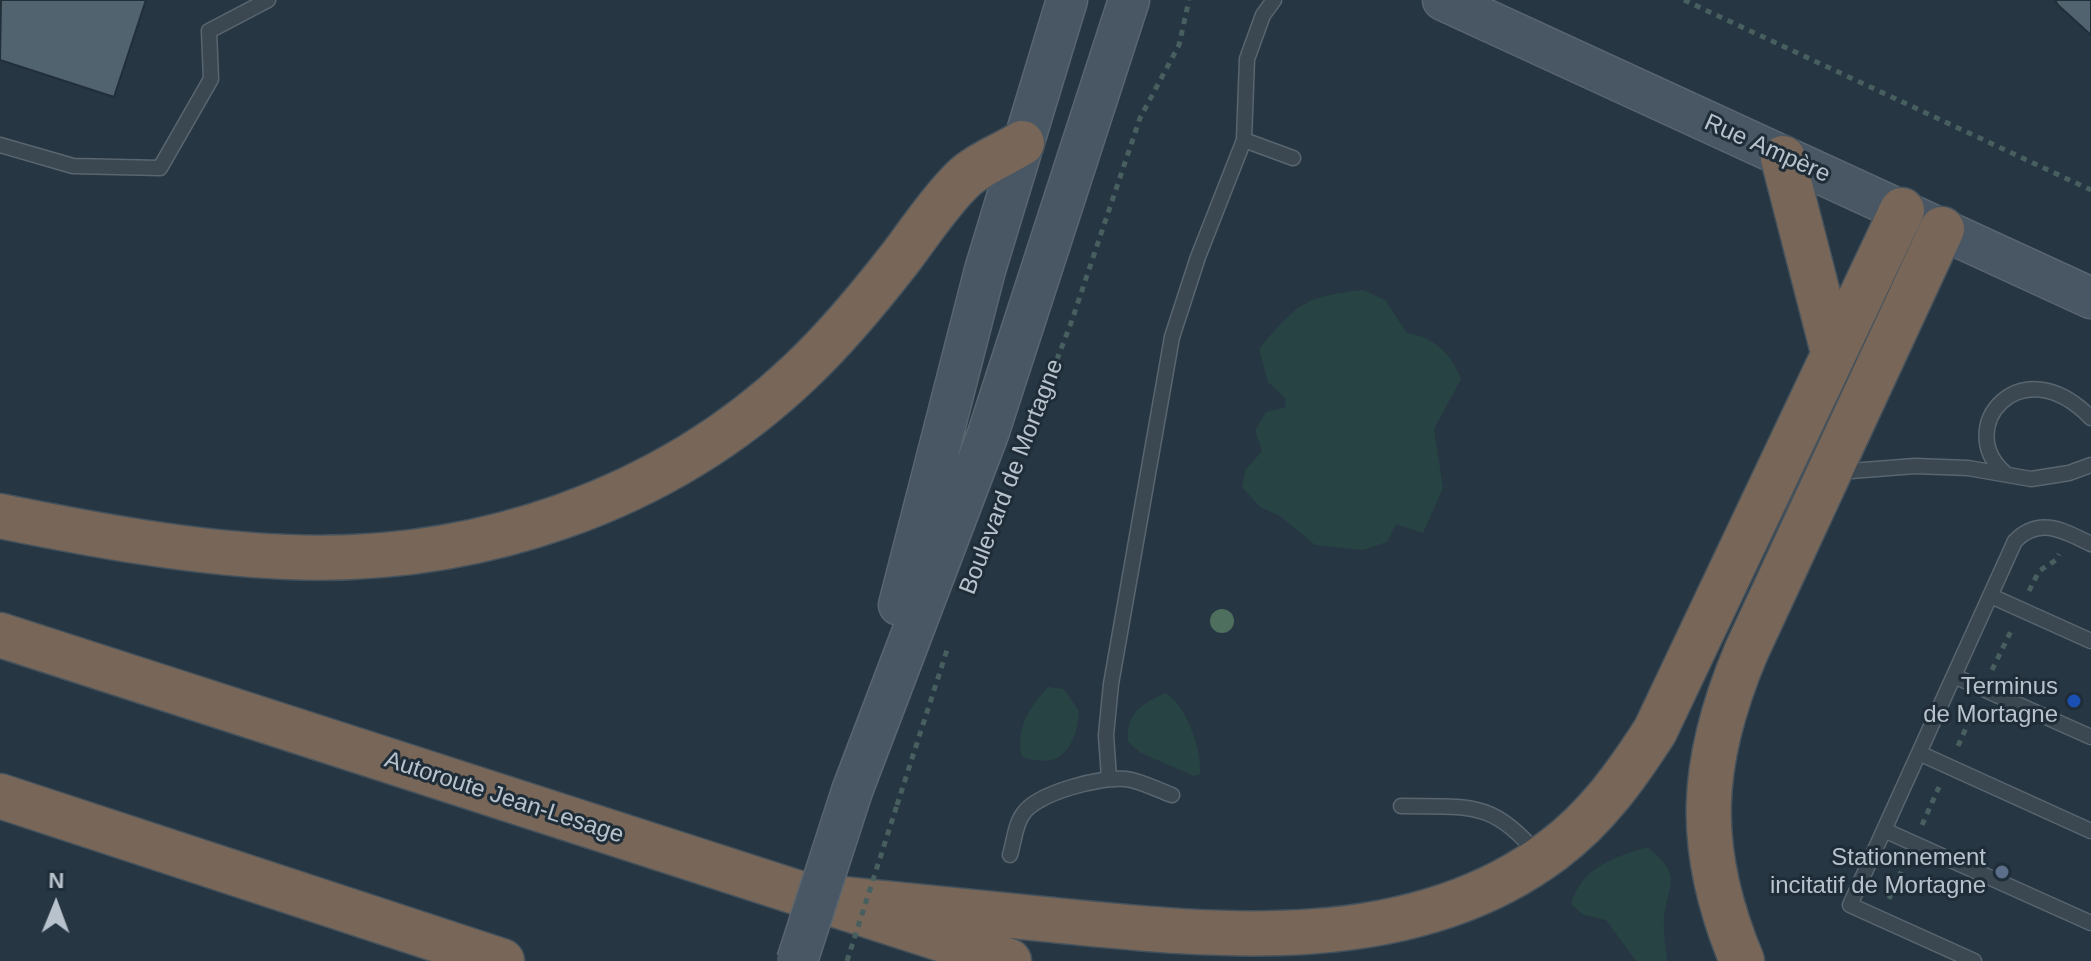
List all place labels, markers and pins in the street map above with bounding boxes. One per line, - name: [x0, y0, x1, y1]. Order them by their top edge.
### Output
- place label: Terminus de Mortagne: [1923, 673, 2058, 729]
- marker: Terminus de Mortagne: [2065, 692, 2083, 710]
- place label: Stationnement incitatif de Mortagne: [1770, 844, 1986, 900]
- marker: Stationnement incitatif de Mortagne: [1993, 863, 2011, 881]

